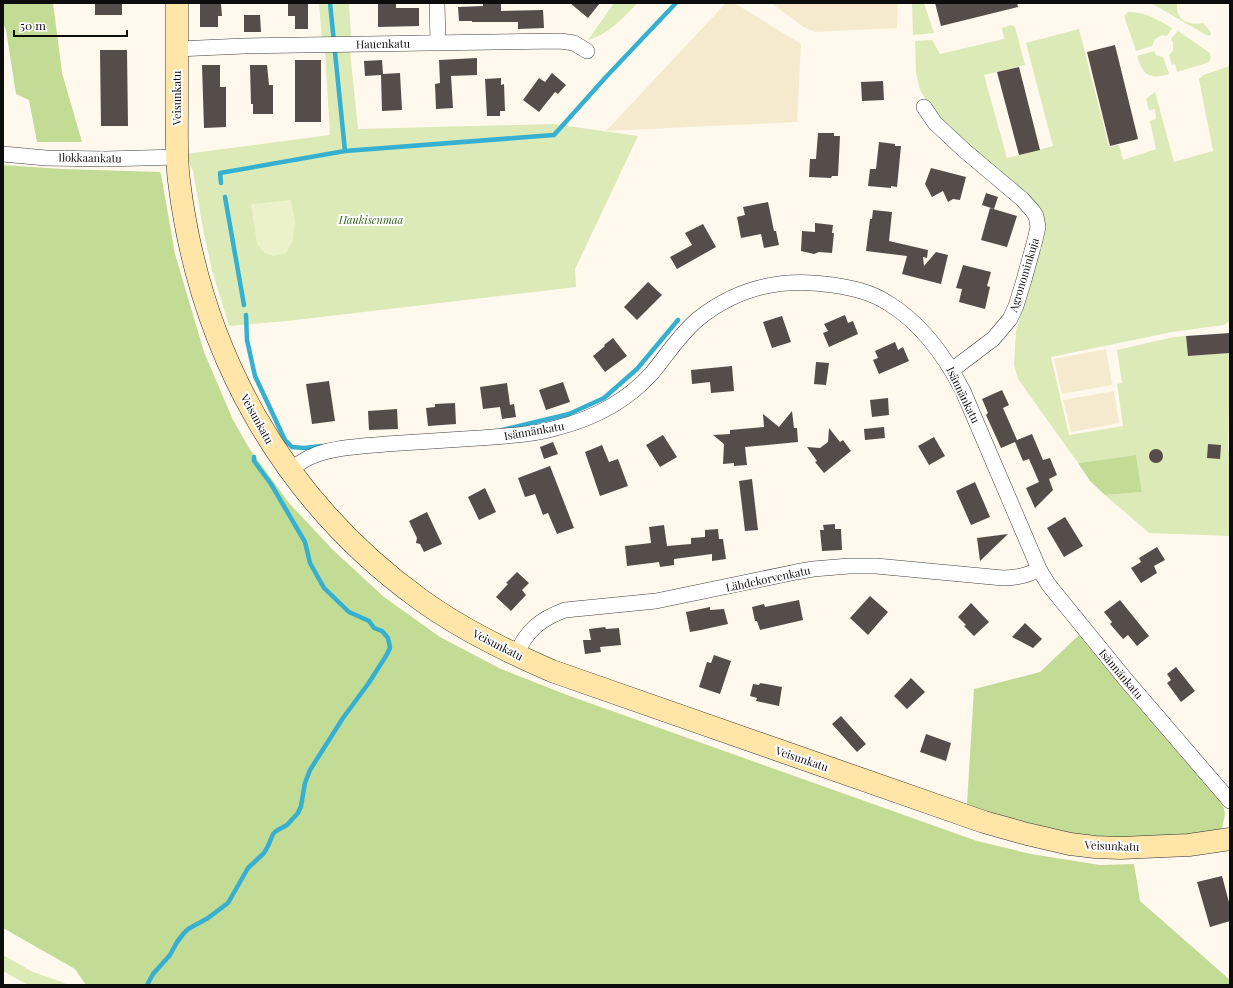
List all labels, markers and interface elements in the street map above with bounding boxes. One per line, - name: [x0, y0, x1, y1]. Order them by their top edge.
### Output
- scale bar: [14, 12, 127, 38]
- text: 50 m: [20, 17, 46, 33]
- street label: Hauenkatu: [356, 36, 411, 51]
- street label: Veisunkatu: [169, 70, 184, 126]
- street label: Ilokkaankatu: [58, 149, 123, 166]
- park label: Haukisenmaa: [338, 212, 404, 227]
- street label: Agronominkuja: [1005, 236, 1042, 315]
- street label: Isännänkatu: [943, 364, 984, 426]
- street label: Veisunkatu: [237, 390, 278, 447]
- street label: Isännänkatu: [503, 418, 566, 443]
- street label: Lähdekorvenkatu: [724, 562, 812, 595]
- street label: Veisunkatu: [470, 625, 527, 664]
- street label: Isännänkatu: [1096, 646, 1147, 702]
- street label: Veisunkatu: [773, 742, 831, 775]
- street label: Veisunkatu: [1083, 837, 1140, 854]

